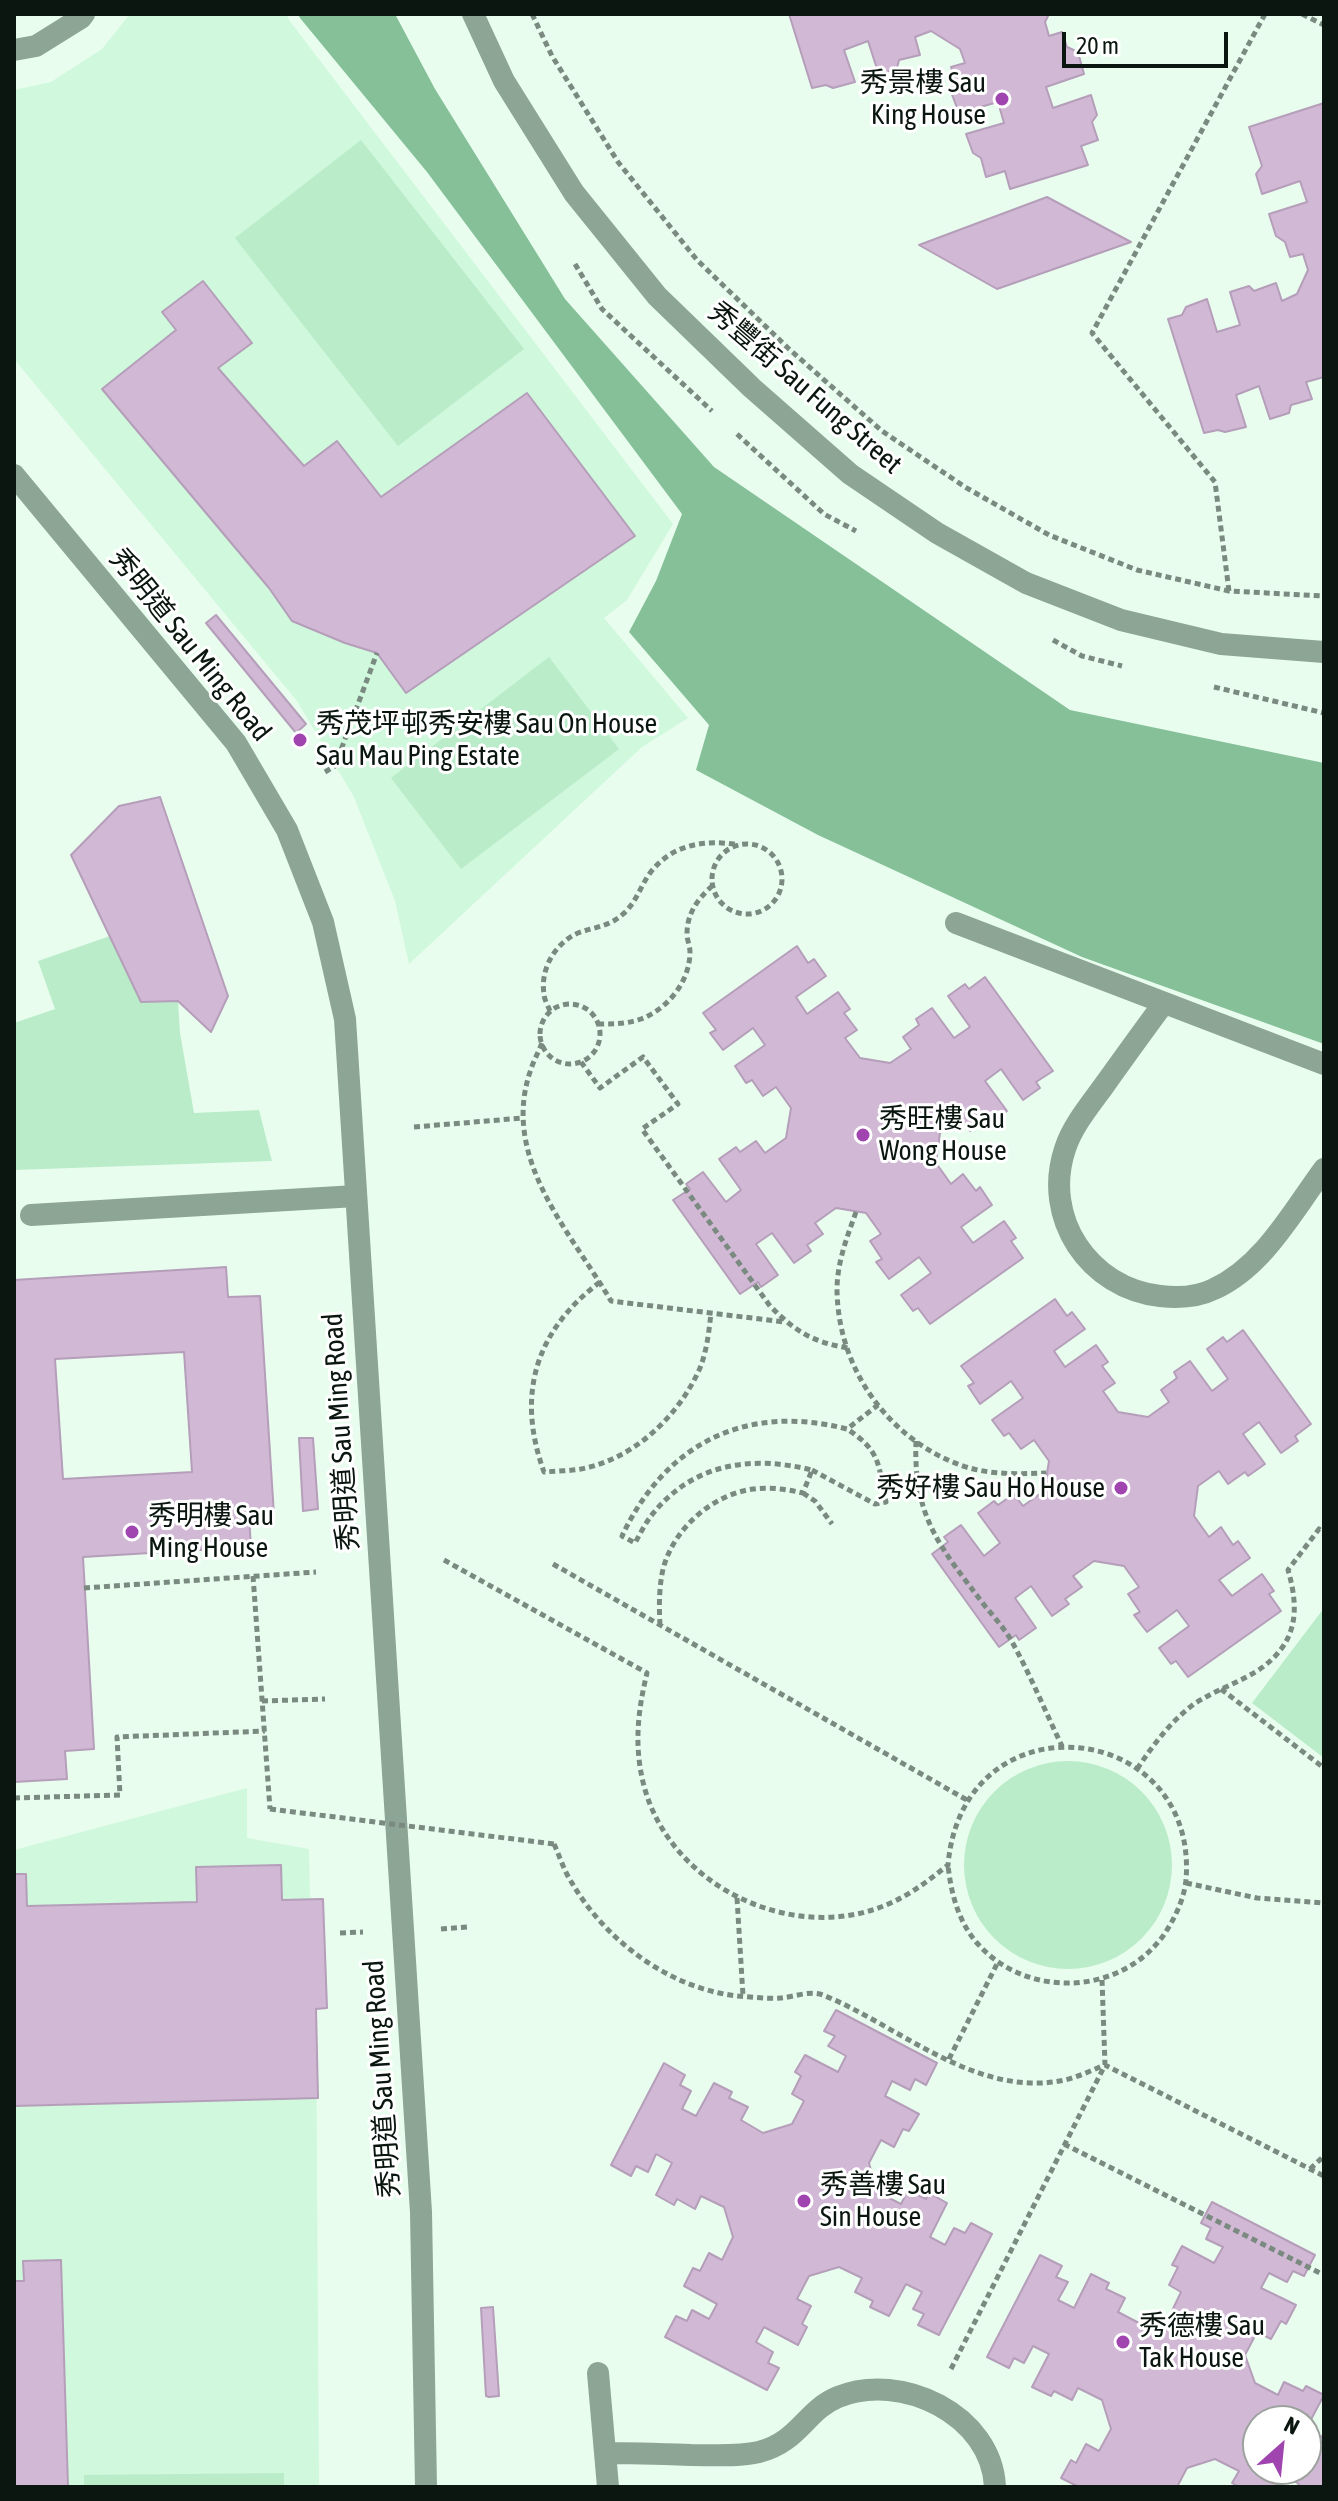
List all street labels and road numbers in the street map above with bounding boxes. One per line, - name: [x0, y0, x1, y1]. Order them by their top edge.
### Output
- street label: 秀豐街 Sau Fung Street: [701, 295, 909, 481]
- street label: 秀明道 Sau Ming Road: [102, 542, 278, 748]
- street label: 秀明道 Sau Ming Road: [316, 1312, 366, 1552]
- street label: 秀明道 Sau Ming Road: [357, 1959, 407, 2199]

